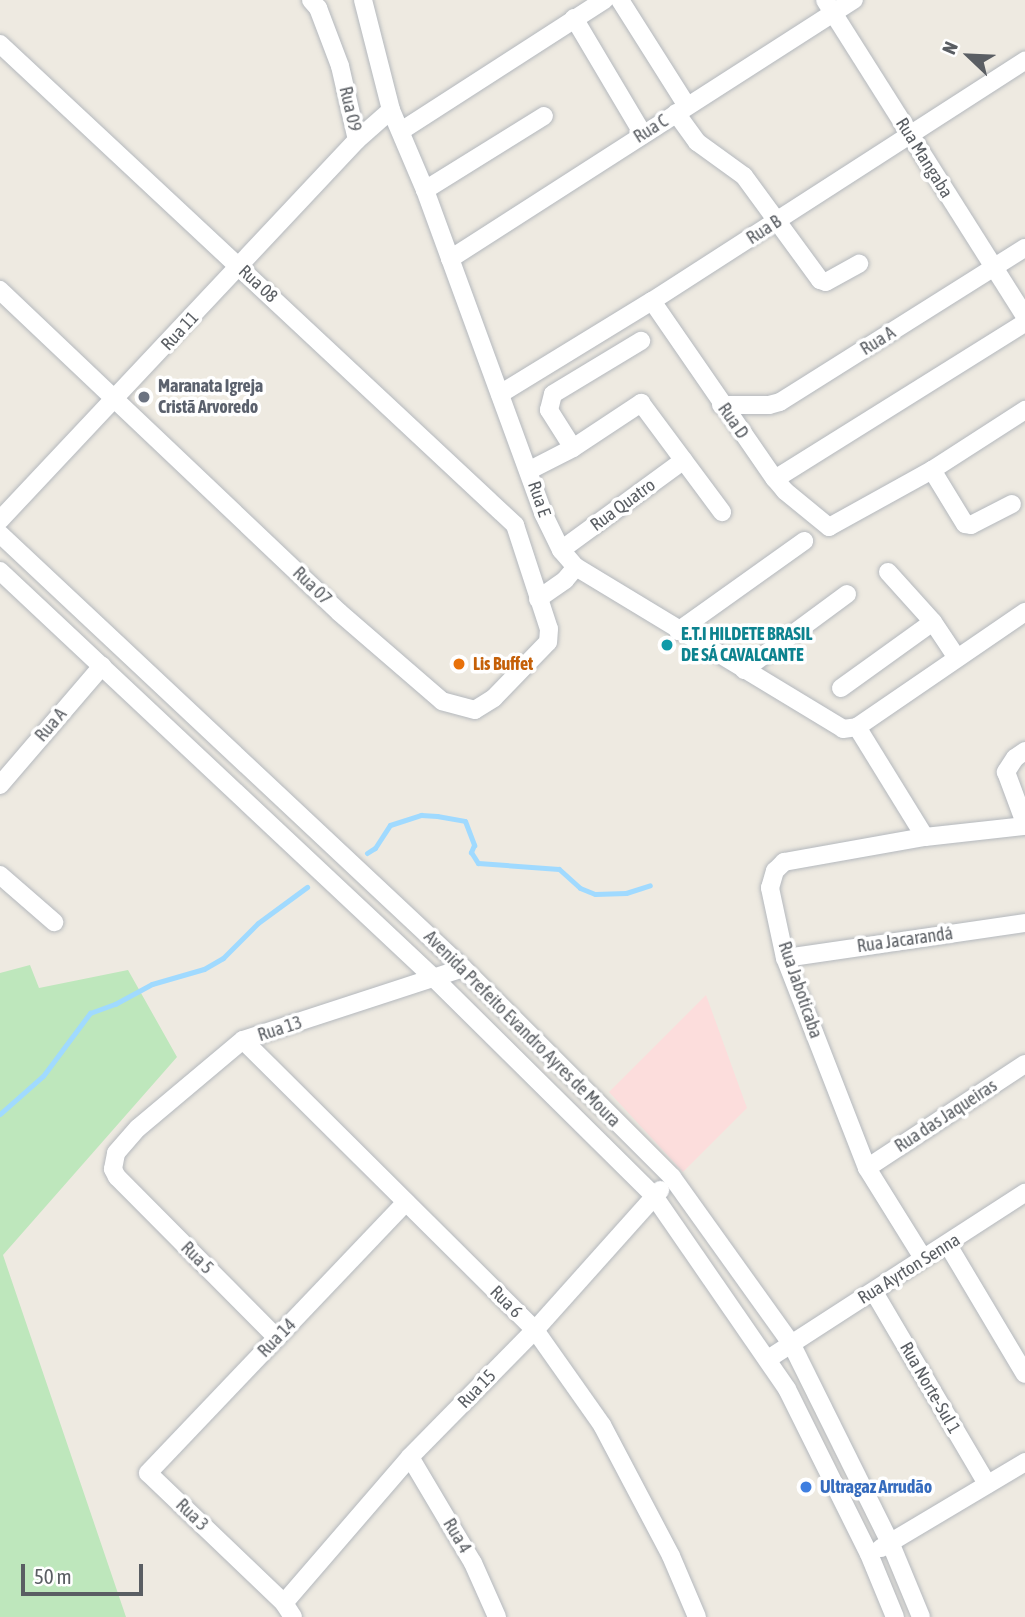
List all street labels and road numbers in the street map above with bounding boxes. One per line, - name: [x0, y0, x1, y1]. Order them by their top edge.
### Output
- street label: Rua 09: [334, 84, 366, 134]
- street label: Rua C: [630, 110, 672, 148]
- street label: Rua Mangaba: [891, 114, 957, 202]
- street label: Rua B: [743, 211, 785, 249]
- street label: Rua 08: [234, 261, 282, 307]
- street label: Rua 11: [157, 307, 203, 355]
- street label: Rua A: [856, 322, 900, 360]
- street label: Rua D: [713, 399, 753, 443]
- street label: Rua Quatro: [586, 474, 660, 536]
- street label: Rua E: [523, 478, 555, 520]
- street label: Rua 07: [288, 562, 336, 610]
- street label: Rua A: [31, 704, 71, 746]
- street label: Rua Jacarandá: [856, 923, 954, 957]
- street label: Avenida Prefeito Evandro Ayres de Moura: [419, 926, 625, 1132]
- street label: Rua Jaboticaba: [773, 939, 827, 1041]
- street label: Rua 13: [255, 1012, 305, 1046]
- street label: Rua das Jaqueiras: [891, 1075, 1001, 1157]
- street label: Rua Ayrton Senna: [854, 1229, 964, 1309]
- street label: Rua 5: [176, 1237, 218, 1279]
- street label: Rua 6: [485, 1281, 527, 1323]
- street label: Rua 14: [253, 1314, 301, 1362]
- street label: Rua Norte-Sul 1: [895, 1338, 965, 1438]
- street label: Rua 15: [453, 1365, 501, 1413]
- street label: Rua 3: [171, 1494, 213, 1536]
- street label: Rua 4: [438, 1515, 476, 1557]

